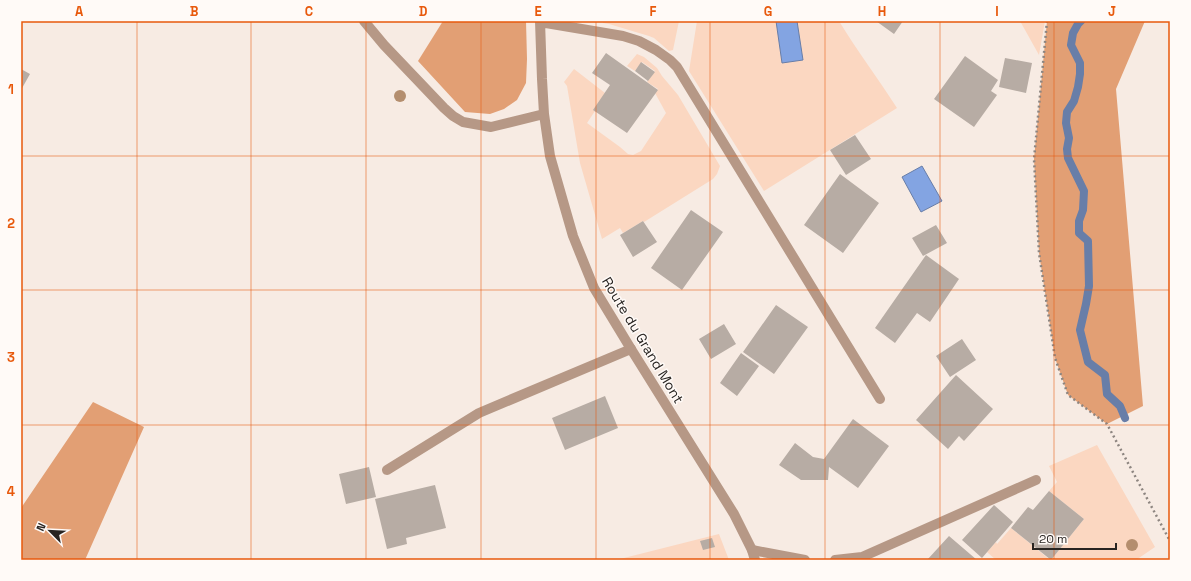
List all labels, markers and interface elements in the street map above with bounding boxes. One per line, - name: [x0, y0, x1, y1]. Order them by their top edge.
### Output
- text: A: [75, 3, 84, 20]
- text: B: [190, 3, 199, 20]
- text: C: [305, 3, 313, 20]
- text: D: [419, 3, 428, 20]
- text: E: [534, 3, 542, 20]
- text: F: [650, 3, 657, 20]
- text: G: [764, 3, 772, 20]
- text: H: [878, 3, 886, 20]
- text: I: [995, 3, 999, 20]
- text: J: [1108, 3, 1116, 20]
- text: 1: [8, 81, 14, 98]
- text: 2: [7, 215, 15, 232]
- street label: Route du Grand Mont: [598, 273, 688, 407]
- text: 3: [7, 349, 15, 366]
- text: 4: [7, 483, 15, 500]
- north arrow: [30, 511, 70, 551]
- text: N: [33, 521, 49, 533]
- scale bar: [1033, 525, 1116, 551]
- text: 20 m: [1039, 531, 1067, 547]

